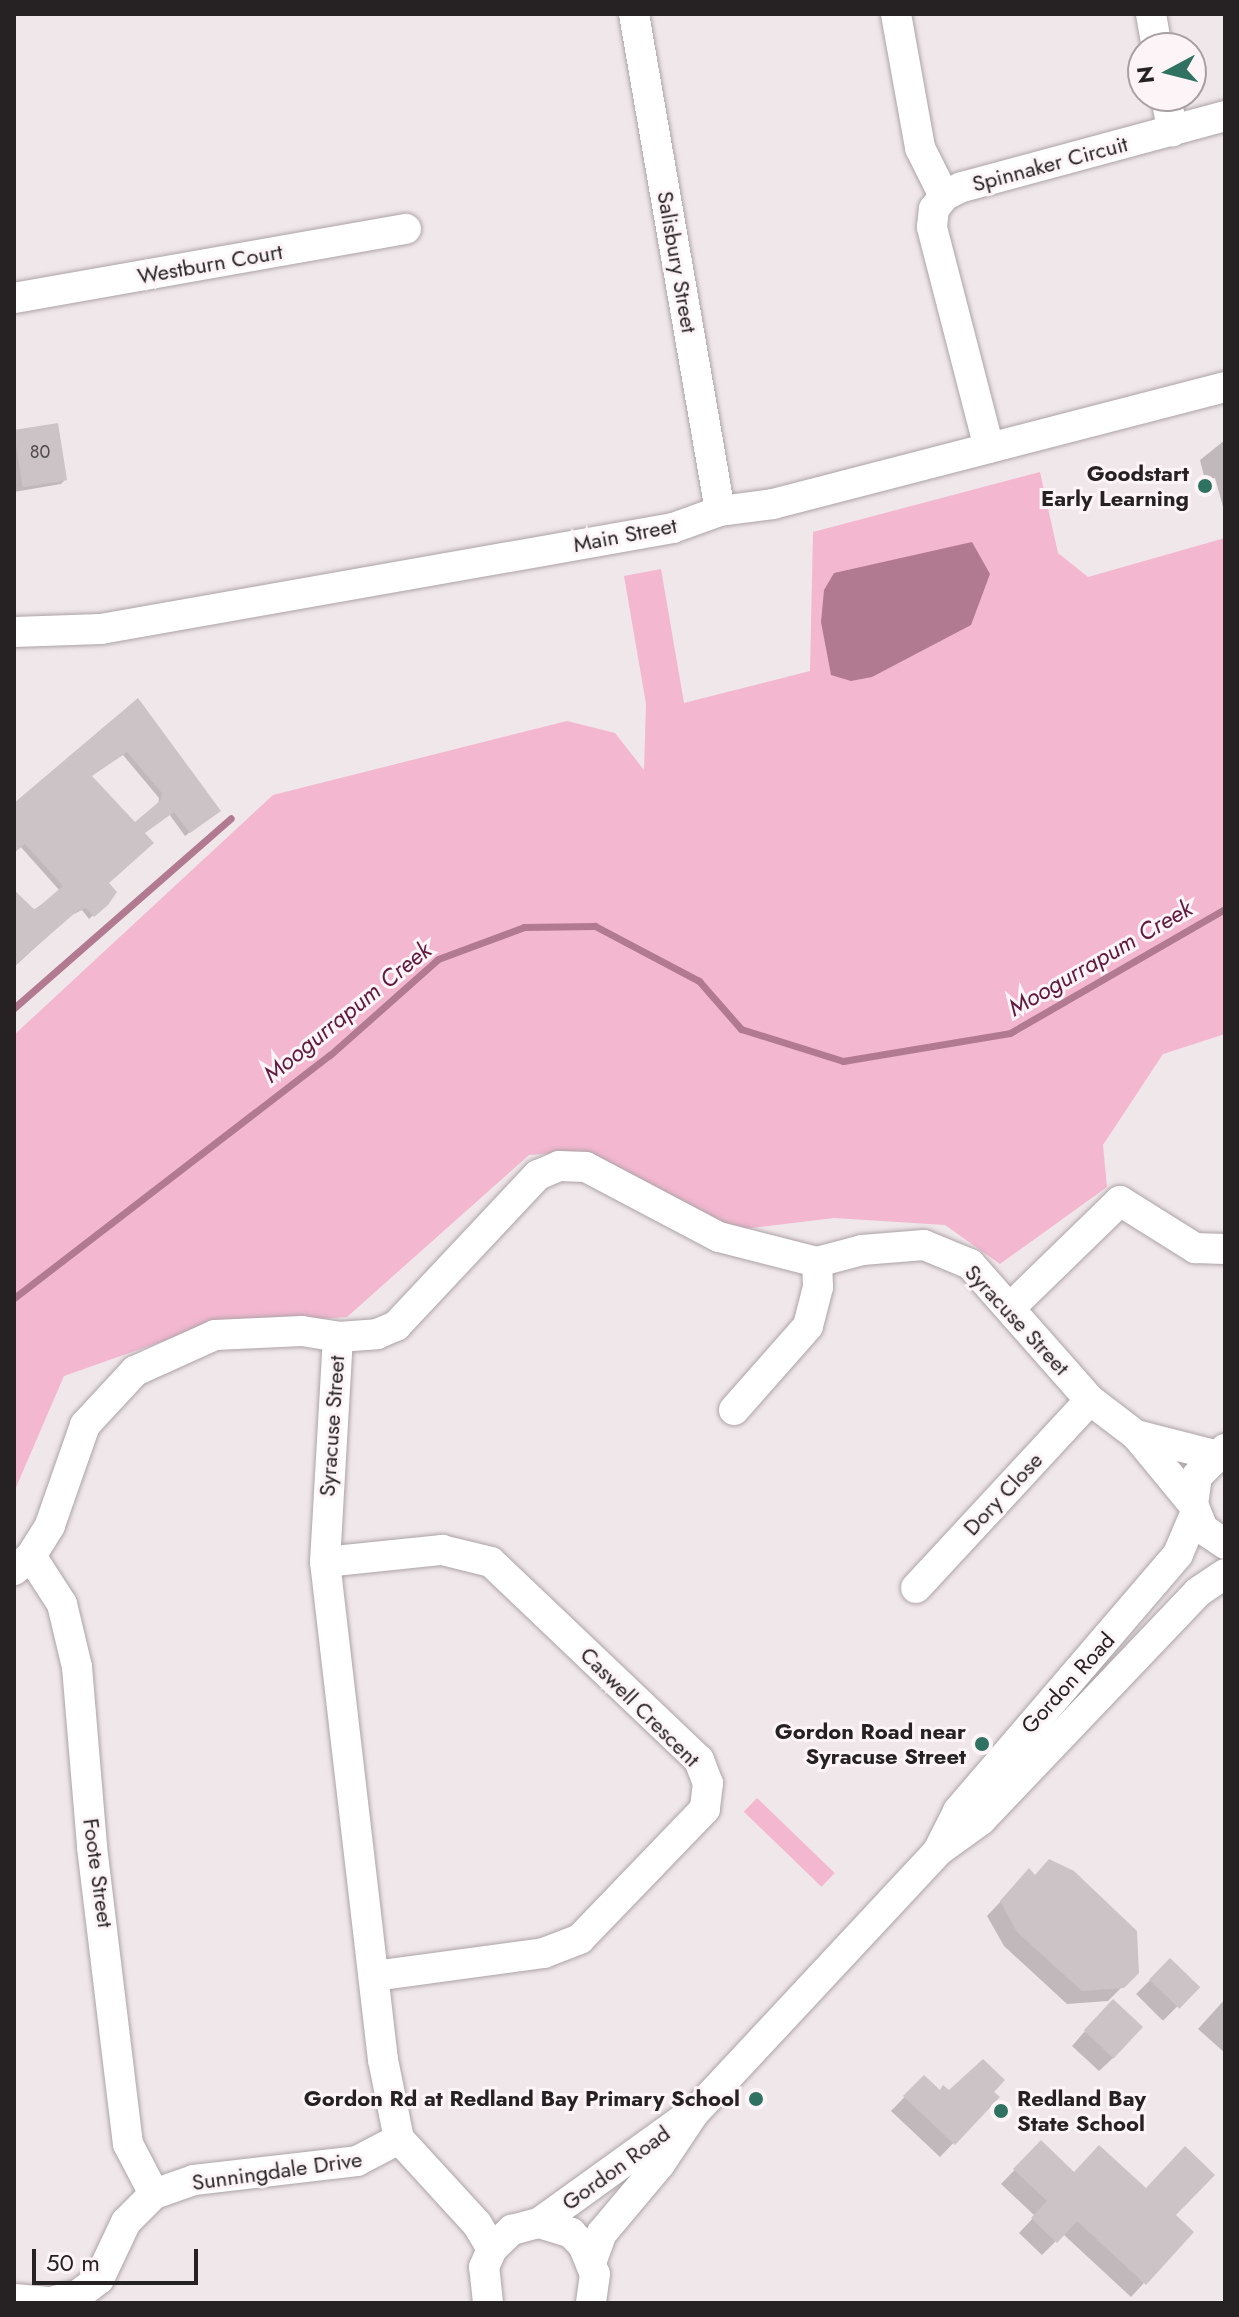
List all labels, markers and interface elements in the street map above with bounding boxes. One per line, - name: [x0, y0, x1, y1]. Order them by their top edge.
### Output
- north arrow: [1127, 32, 1207, 112]
- text: N: [1128, 64, 1162, 85]
- street label: Spinnaker Circuit: [969, 131, 1131, 197]
- street label: Salisbury Street: [652, 189, 702, 335]
- street label: Westburn Court: [135, 238, 285, 290]
- house number: 80: [30, 441, 50, 463]
- place label: Goodstart Early Learning: [1041, 460, 1189, 512]
- marker: Goodstart Early Learning: [1196, 477, 1214, 495]
- street label: Main Street: [571, 512, 679, 558]
- water label: Moogurrapum Creek: [1003, 894, 1197, 1022]
- water label: Moogurrapum Creek: [257, 935, 437, 1089]
- street label: Syracuse Street: [959, 1259, 1075, 1381]
- street label: Syracuse Street: [314, 1355, 350, 1497]
- street label: Dory Close: [958, 1447, 1048, 1541]
- street label: Gordon Road: [1016, 1627, 1120, 1739]
- street label: Caswell Crescent: [575, 1642, 705, 1772]
- place label: Gordon Road near Syracuse Street: [775, 1718, 966, 1770]
- marker: Gordon Road near Syracuse Street: [973, 1735, 991, 1753]
- street label: Foote Street: [77, 1817, 119, 1929]
- place label: Redland Bay State School: [1017, 2085, 1146, 2136]
- place label: Gordon Rd at Redland Bay Primary School: [304, 2086, 740, 2112]
- marker: Gordon Rd at Redland Bay Primary School: [747, 2090, 765, 2108]
- marker: Redland Bay State School: [992, 2102, 1010, 2120]
- street label: Gordon Road: [557, 2120, 675, 2216]
- street label: Sunningdale Drive: [190, 2146, 364, 2196]
- scale bar: [36, 2233, 202, 2283]
- text: 50 m: [46, 2245, 100, 2280]

